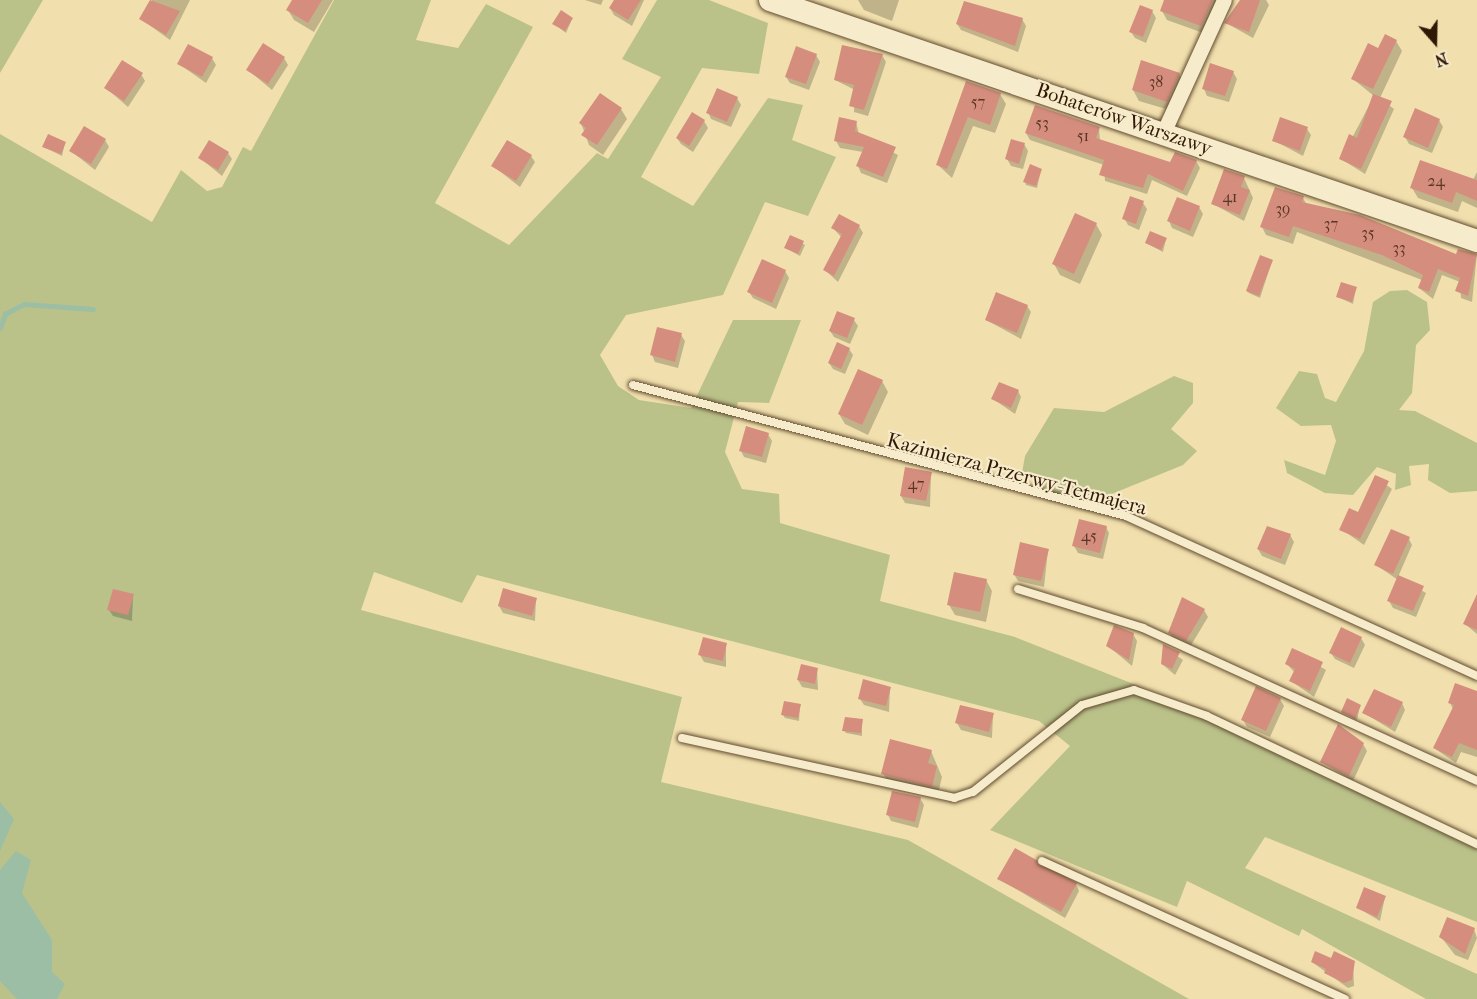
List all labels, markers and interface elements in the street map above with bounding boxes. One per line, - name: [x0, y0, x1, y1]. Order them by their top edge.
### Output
- north arrow: [1405, 12, 1465, 72]
- text: N: [1432, 48, 1450, 70]
- house number: 38: [1149, 72, 1163, 92]
- street label: Bohaterów Warszawy: [1033, 78, 1215, 160]
- house number: 57: [971, 92, 985, 112]
- house number: 53: [1035, 113, 1049, 133]
- house number: 51: [1077, 126, 1089, 146]
- house number: 24: [1427, 171, 1445, 191]
- house number: 41: [1222, 187, 1238, 207]
- house number: 39: [1276, 199, 1290, 219]
- house number: 37: [1324, 214, 1338, 234]
- house number: 35: [1361, 223, 1375, 243]
- house number: 33: [1392, 238, 1406, 258]
- street label: Kazimierza Przerwy-Tetmajera: [884, 428, 1150, 520]
- house number: 47: [908, 474, 924, 494]
- house number: 45: [1081, 526, 1097, 546]

